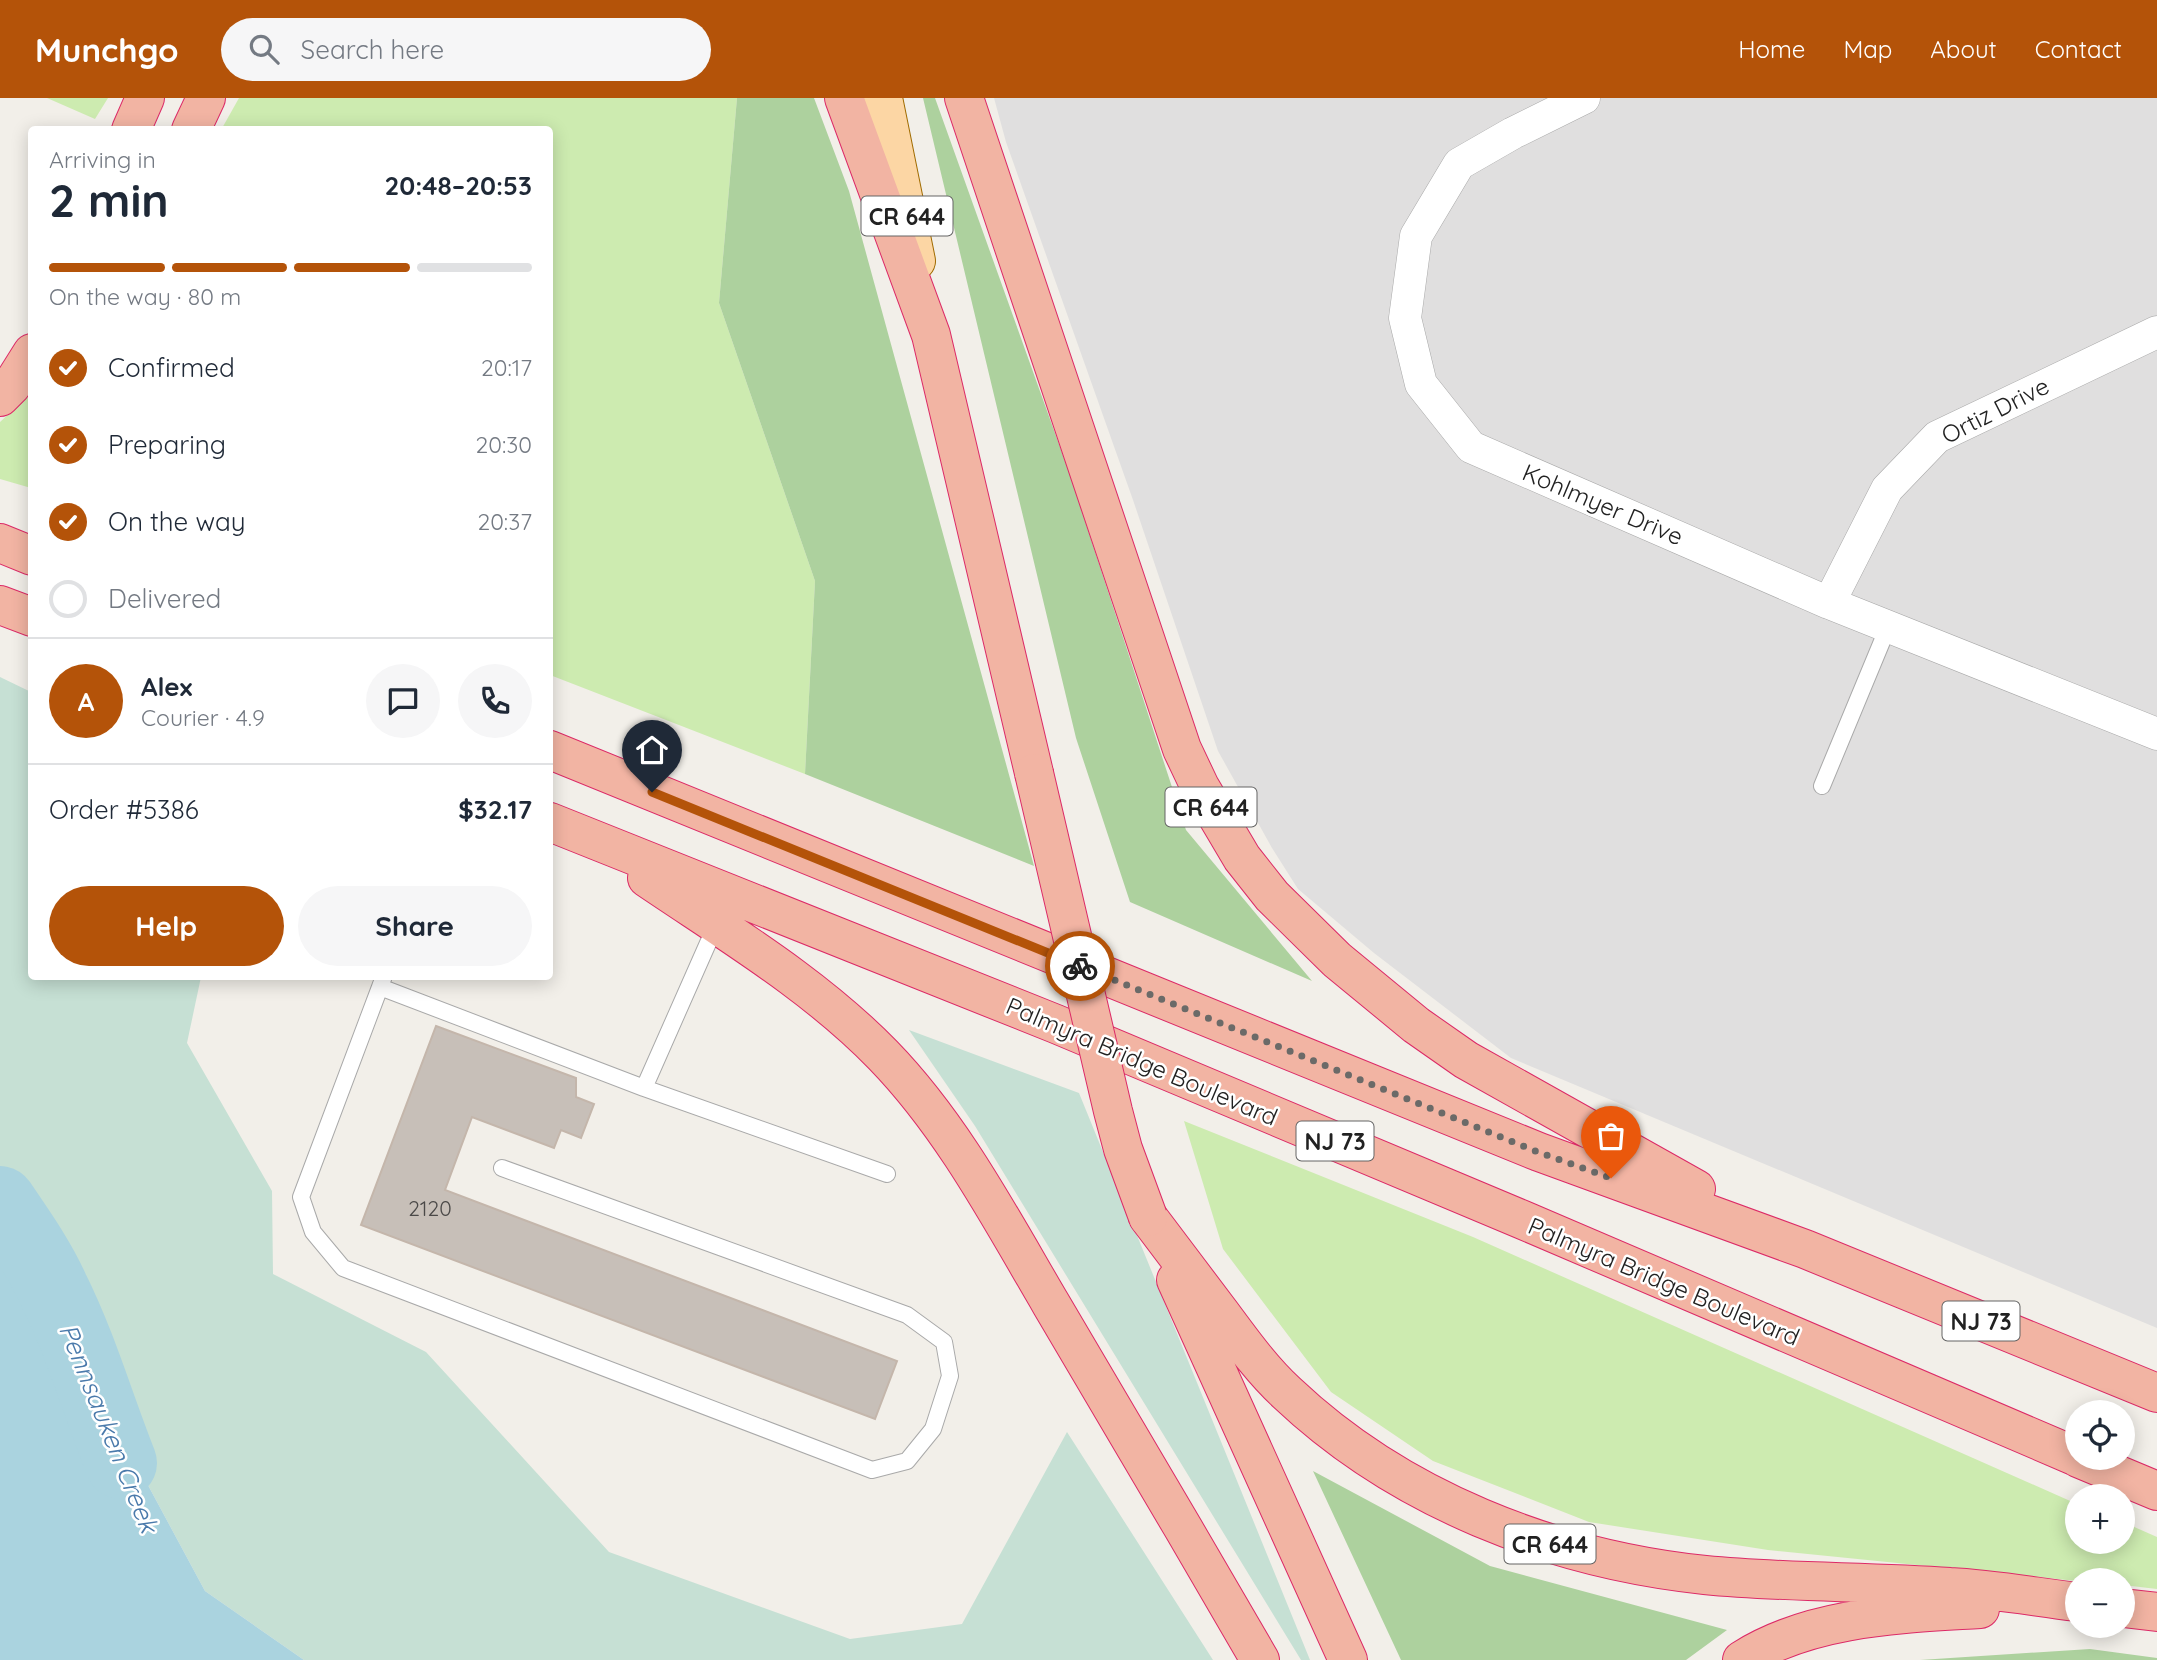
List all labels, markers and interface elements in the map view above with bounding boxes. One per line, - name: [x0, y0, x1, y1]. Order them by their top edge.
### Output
- search box: [221, 18, 711, 81]
- text: Munchgo: [35, 29, 179, 70]
- icon: search: [245, 30, 283, 68]
- text: Search here: [301, 33, 444, 66]
- text: Home: [1738, 34, 1805, 64]
- text: Map: [1843, 34, 1892, 64]
- text: About: [1930, 34, 1997, 64]
- text: Contact: [2035, 34, 2122, 64]
- text: Arriving in: [49, 145, 156, 174]
- text: 20:48–20:53: [384, 169, 532, 202]
- text: 2 min: [49, 171, 169, 229]
- road number: CR 644: [862, 197, 953, 236]
- text: On the way · 80 m: [49, 282, 241, 311]
- icon: check: [49, 349, 87, 387]
- text: Confirmed: [108, 351, 235, 384]
- text: 20:17: [481, 353, 532, 382]
- street label: Ortiz Drive: [1936, 370, 2054, 450]
- icon: check: [49, 426, 87, 464]
- text: Preparing: [108, 428, 226, 461]
- text: 20:30: [476, 430, 532, 459]
- street label: Kohlmyer Drive: [1518, 457, 1688, 551]
- icon: check: [49, 503, 87, 541]
- text: On the way: [108, 505, 246, 538]
- text: 20:37: [477, 507, 532, 536]
- text: Delivered: [108, 582, 221, 615]
- button: chat: [366, 664, 440, 738]
- button: phone: [458, 664, 532, 738]
- text: Alex: [141, 670, 192, 703]
- text: A: [78, 685, 94, 718]
- text: Courier · 4.9: [141, 703, 265, 732]
- pin: [622, 720, 682, 792]
- icon: home: [633, 731, 671, 769]
- road number: CR 644: [1166, 788, 1256, 827]
- text: Order #5386: [49, 793, 199, 826]
- text: $32.17: [458, 793, 532, 826]
- button: Help: [49, 886, 284, 966]
- button: Share: [298, 886, 532, 966]
- courier: [1045, 931, 1115, 1001]
- icon: bike: [1061, 947, 1099, 985]
- street label: Palmyra Bridge Boulevard: [1002, 990, 1282, 1132]
- pin: [1581, 1106, 1641, 1178]
- icon: bag: [1592, 1117, 1630, 1155]
- road number: NJ 73: [1296, 1122, 1374, 1160]
- house number: 2120: [408, 1195, 452, 1221]
- street label: Palmyra Bridge Boulevard: [1524, 1210, 1804, 1352]
- road number: NJ 73: [1942, 1302, 2020, 1340]
- water label: Pennsauken Creek: [52, 1319, 167, 1539]
- map controls: [2065, 1400, 2135, 1638]
- button: locate: [2065, 1400, 2135, 1470]
- button: +: [2065, 1484, 2135, 1554]
- road number: CR 644: [1504, 1525, 1596, 1564]
- button: −: [2065, 1568, 2135, 1638]

